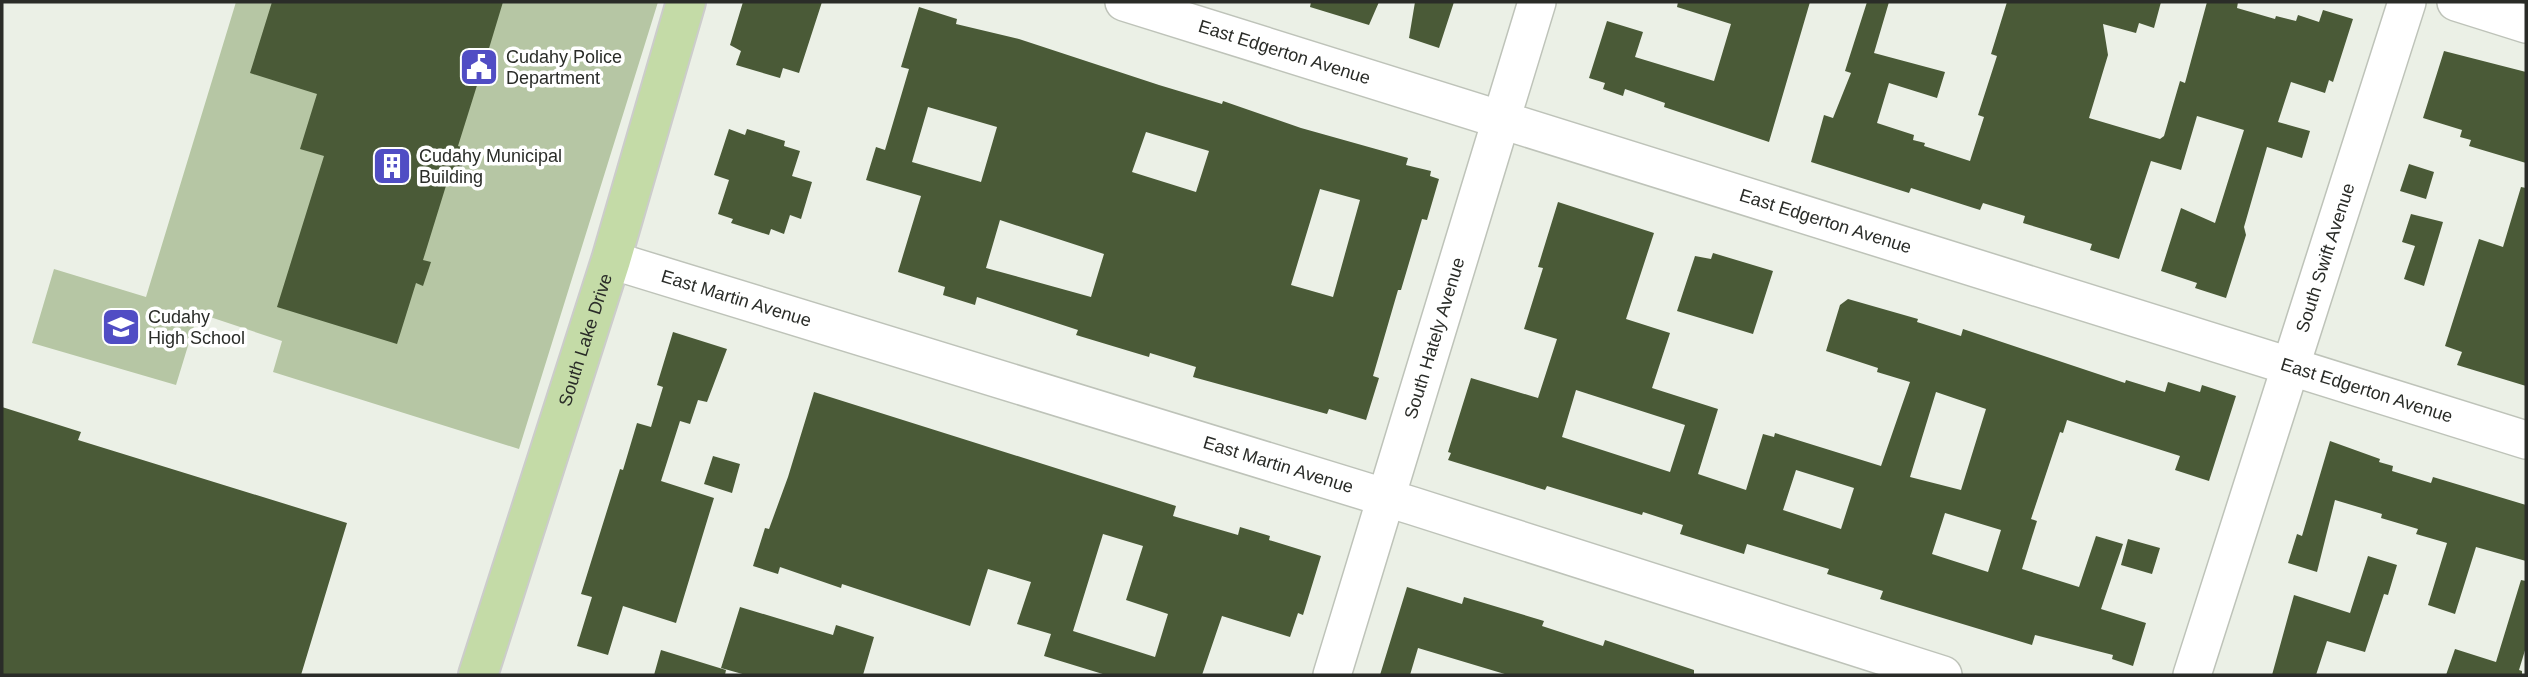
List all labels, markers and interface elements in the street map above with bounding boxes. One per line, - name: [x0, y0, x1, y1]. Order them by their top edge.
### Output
- street label: East Edgerton Avenue: [1196, 16, 1373, 88]
- public building icon: Cudahy Police Department: [458, 46, 500, 88]
- place label: Cudahy Police Department: [506, 47, 622, 88]
- building icon: Cudahy Municipal Building: [371, 145, 413, 187]
- place label: Cudahy Municipal Building: [419, 146, 562, 187]
- street label: South Swift Avenue: [2292, 180, 2359, 335]
- street label: East Edgerton Avenue: [1737, 185, 1914, 257]
- street label: South Hately Avenue: [1401, 255, 1469, 421]
- street label: East Martin Avenue: [659, 266, 814, 331]
- street label: South Lake Drive: [555, 271, 616, 409]
- school or university icon: Cudahy High School: [100, 306, 142, 348]
- place label: Cudahy High School: [148, 307, 245, 348]
- street label: East Edgerton Avenue: [2278, 354, 2455, 426]
- street label: East Martin Avenue: [1201, 432, 1356, 497]

